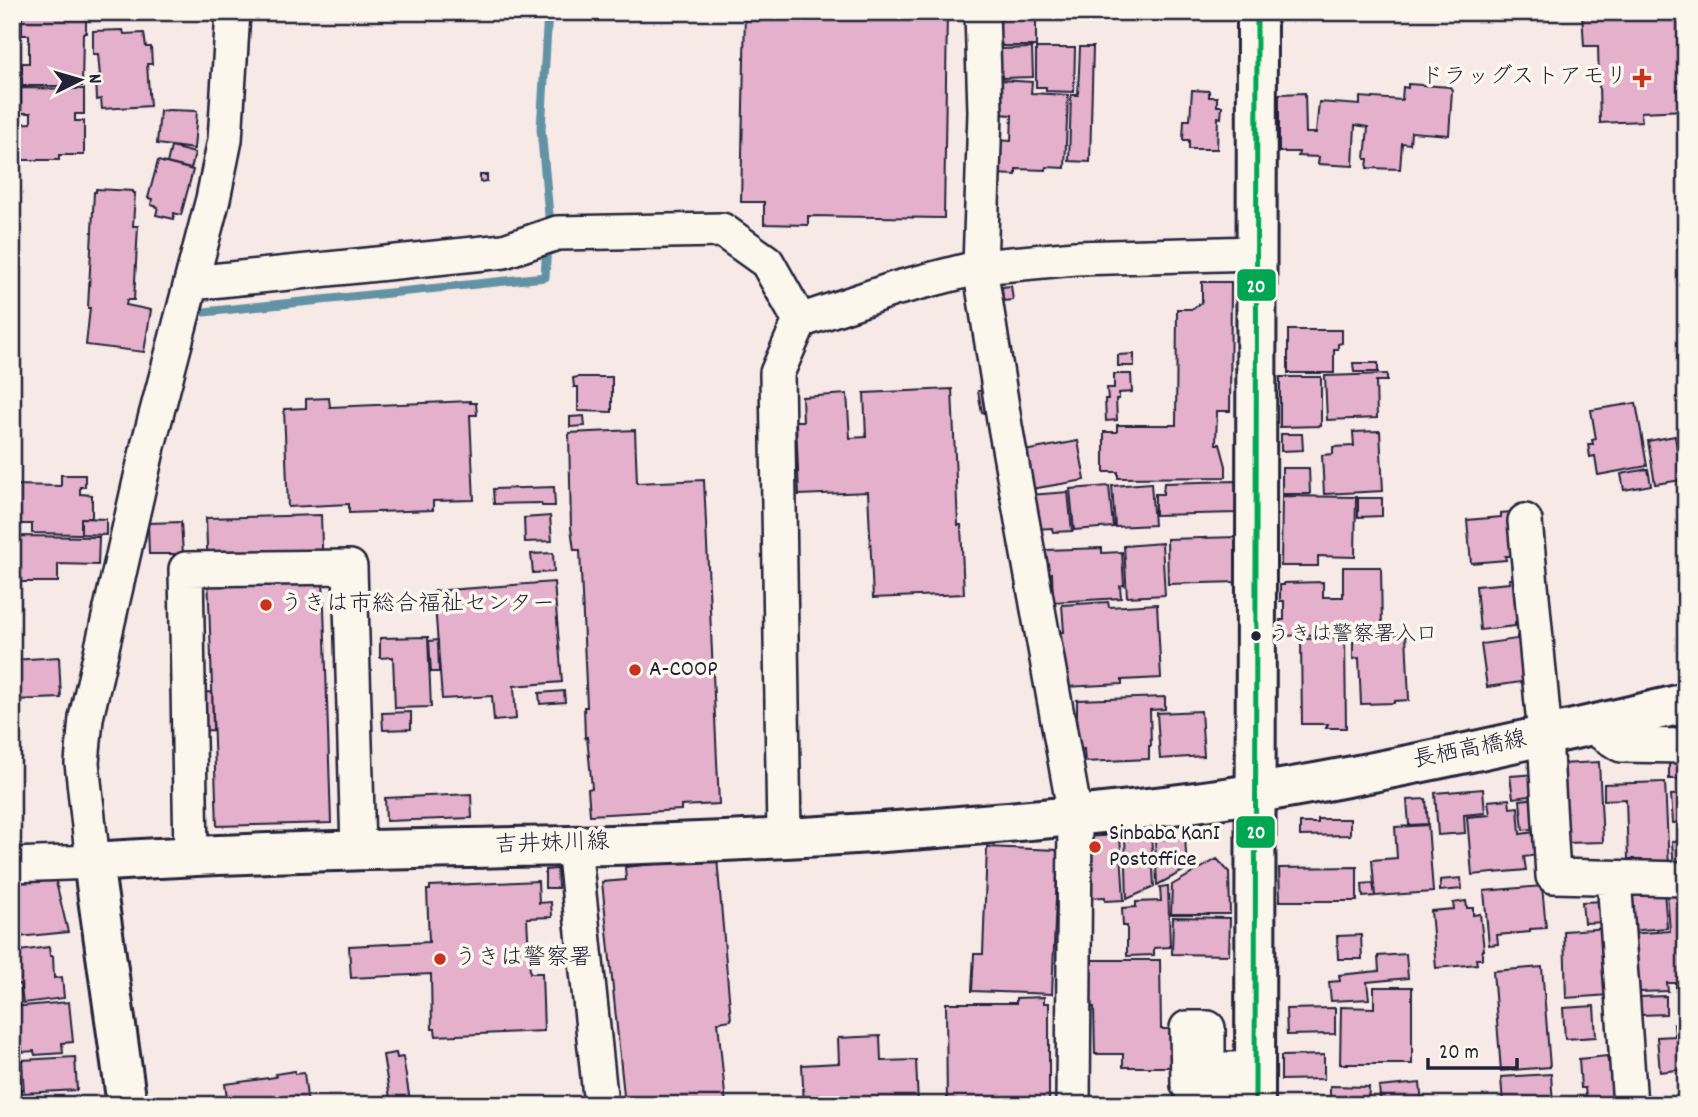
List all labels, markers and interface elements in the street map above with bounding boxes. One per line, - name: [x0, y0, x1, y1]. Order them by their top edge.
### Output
- north arrow: [46, 46, 116, 116]
- place label: ドラッグストアモリ: [1421, 62, 1628, 95]
- marker: ドラッグストアモリ: [1634, 70, 1650, 86]
- text: N: [80, 73, 107, 85]
- line badge: 20: [1236, 268, 1277, 302]
- text: 20: [1247, 275, 1265, 302]
- place label: うきは市総合福祉センター: [280, 589, 555, 622]
- marker: うきは市総合福祉センター: [258, 597, 274, 613]
- place label: うきは警察署入口: [1269, 621, 1437, 651]
- marker: うきは警察署入口: [1249, 629, 1263, 643]
- place label: A-COOP: [649, 654, 718, 687]
- marker: A-COOP: [627, 662, 643, 678]
- street label: 長栖高橋線: [1410, 724, 1530, 778]
- line badge: 20: [1235, 815, 1276, 849]
- place label: Sinbaba KanI Postoffice: [1109, 818, 1220, 877]
- text: 20: [1247, 821, 1265, 848]
- street label: 吉井妹川線: [494, 827, 610, 863]
- marker: Sinbaba KanI Postoffice: [1087, 839, 1103, 855]
- place label: うきは警察署: [454, 943, 592, 976]
- marker: うきは警察署: [432, 951, 448, 967]
- scale bar: [1428, 1026, 1518, 1070]
- text: 20 m: [1439, 1039, 1479, 1069]

